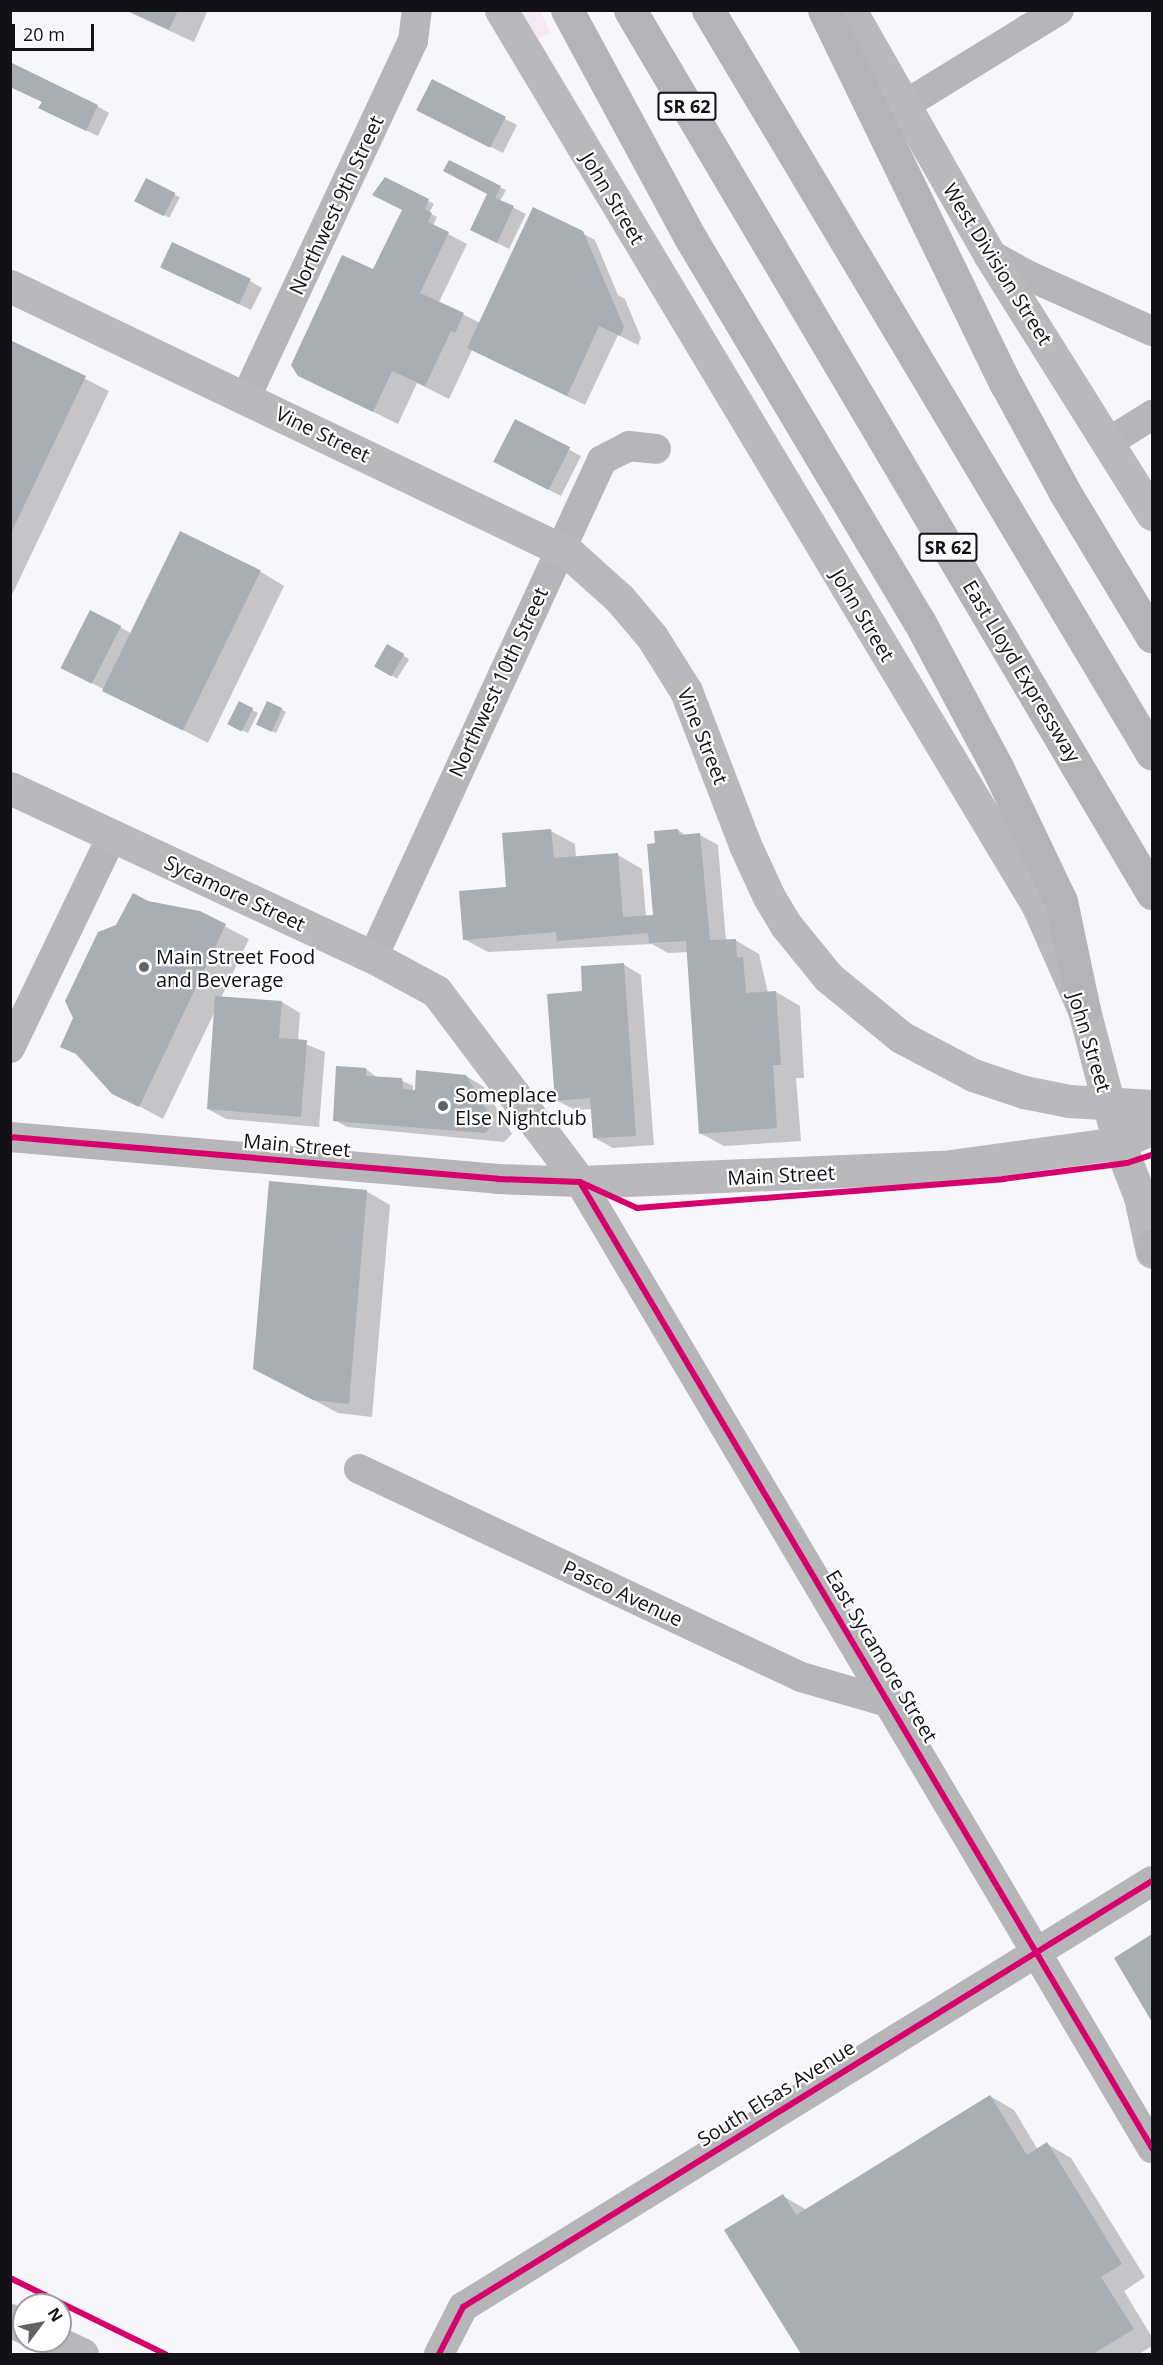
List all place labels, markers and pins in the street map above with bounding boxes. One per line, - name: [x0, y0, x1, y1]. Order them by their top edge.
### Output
- place label: Main Street Food and Beverage: [156, 944, 315, 991]
- marker: Main Street Food and Beverage: [137, 960, 151, 974]
- place label: Someplace Else Nightclub: [455, 1082, 587, 1129]
- marker: Someplace Else Nightclub: [436, 1099, 450, 1113]

